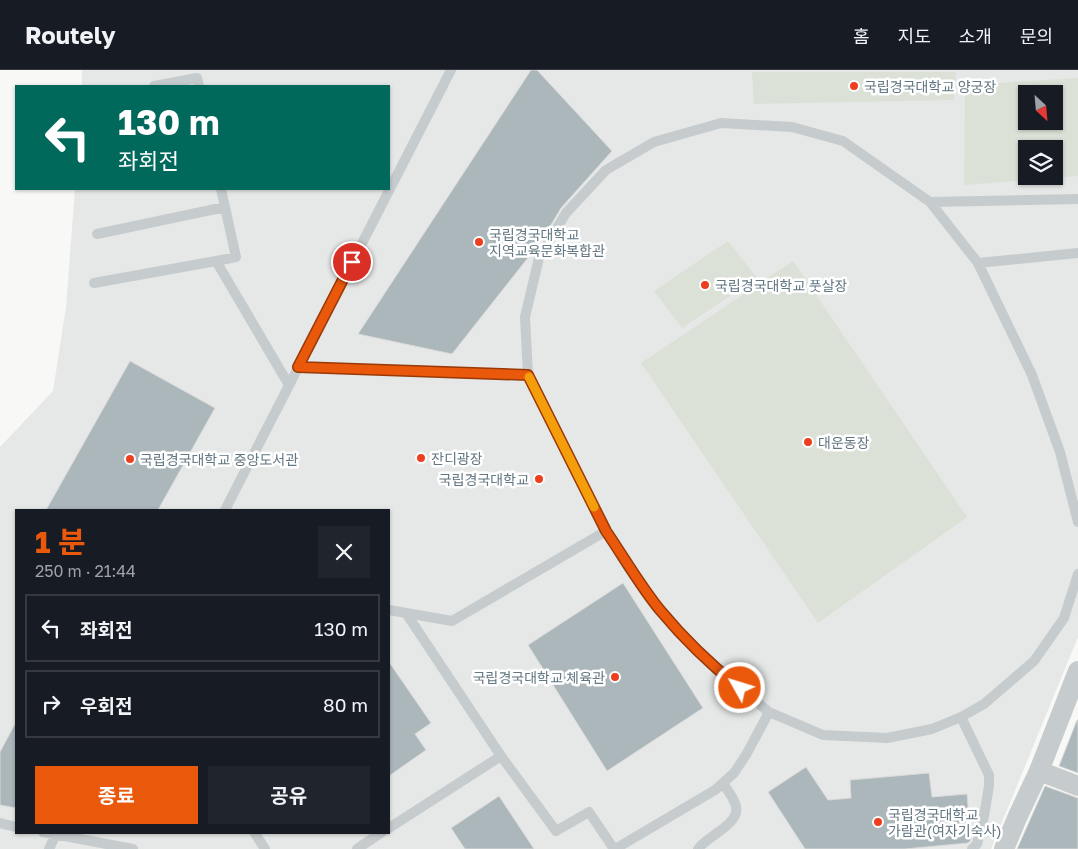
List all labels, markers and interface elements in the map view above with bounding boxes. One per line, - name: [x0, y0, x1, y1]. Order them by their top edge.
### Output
- text: Routely: [25, 20, 116, 49]
- text: 홈: [853, 25, 870, 47]
- text: 지도: [898, 25, 931, 47]
- text: 소개: [959, 25, 992, 47]
- text: 문의: [1020, 25, 1053, 47]
- place label: 국립경국대학교 양궁장: [864, 78, 996, 95]
- marker: 국립경국대학교 양궁장: [848, 80, 860, 92]
- north arrow: [1018, 85, 1062, 130]
- map controls: [1018, 85, 1063, 185]
- text: 130 m: [118, 101, 220, 143]
- icon: left: [35, 105, 100, 170]
- button: layers: [1018, 140, 1063, 185]
- text: 좌회전: [118, 147, 179, 174]
- place label: 국립경국대학교 지역교육문화복합관: [489, 226, 605, 259]
- marker: 국립경국대학교 지역교육문화복합관: [473, 236, 485, 248]
- pin: [331, 241, 373, 283]
- icon: arrive: [338, 248, 366, 276]
- place label: 국립경국대학교 풋살장: [715, 277, 847, 294]
- marker: 국립경국대학교 풋살장: [699, 279, 711, 291]
- place label: 대운동장: [818, 434, 870, 451]
- marker: 대운동장: [802, 436, 814, 448]
- place label: 잔디광장: [431, 450, 483, 467]
- place label: 국립경국대학교 중앙도서관: [140, 451, 298, 468]
- marker: 잔디광장: [415, 452, 427, 464]
- marker: 국립경국대학교 중앙도서관: [124, 453, 136, 465]
- place label: 국립경국대학교: [439, 471, 529, 488]
- marker: 국립경국대학교: [533, 473, 545, 485]
- text: 1 분: [35, 524, 86, 560]
- button: close: [318, 526, 370, 578]
- text: 250 m · 21:44: [35, 561, 136, 581]
- icon: left: [37, 614, 65, 642]
- text: 130 m: [314, 617, 368, 640]
- text: 좌회전: [80, 618, 132, 641]
- position arrow: [713, 661, 765, 713]
- place label: 국립경국대학교 체육관: [473, 669, 605, 686]
- marker: 국립경국대학교 체육관: [609, 671, 621, 683]
- icon: right: [37, 690, 65, 718]
- text: 80 m: [323, 693, 368, 716]
- text: 우회전: [80, 694, 132, 717]
- button: 종료: [35, 766, 198, 824]
- button: 공유: [208, 766, 370, 824]
- place label: 국립경국대학교 가람관(여자기숙사): [888, 806, 1002, 839]
- marker: 국립경국대학교 가람관(여자기숙사): [872, 816, 884, 828]

